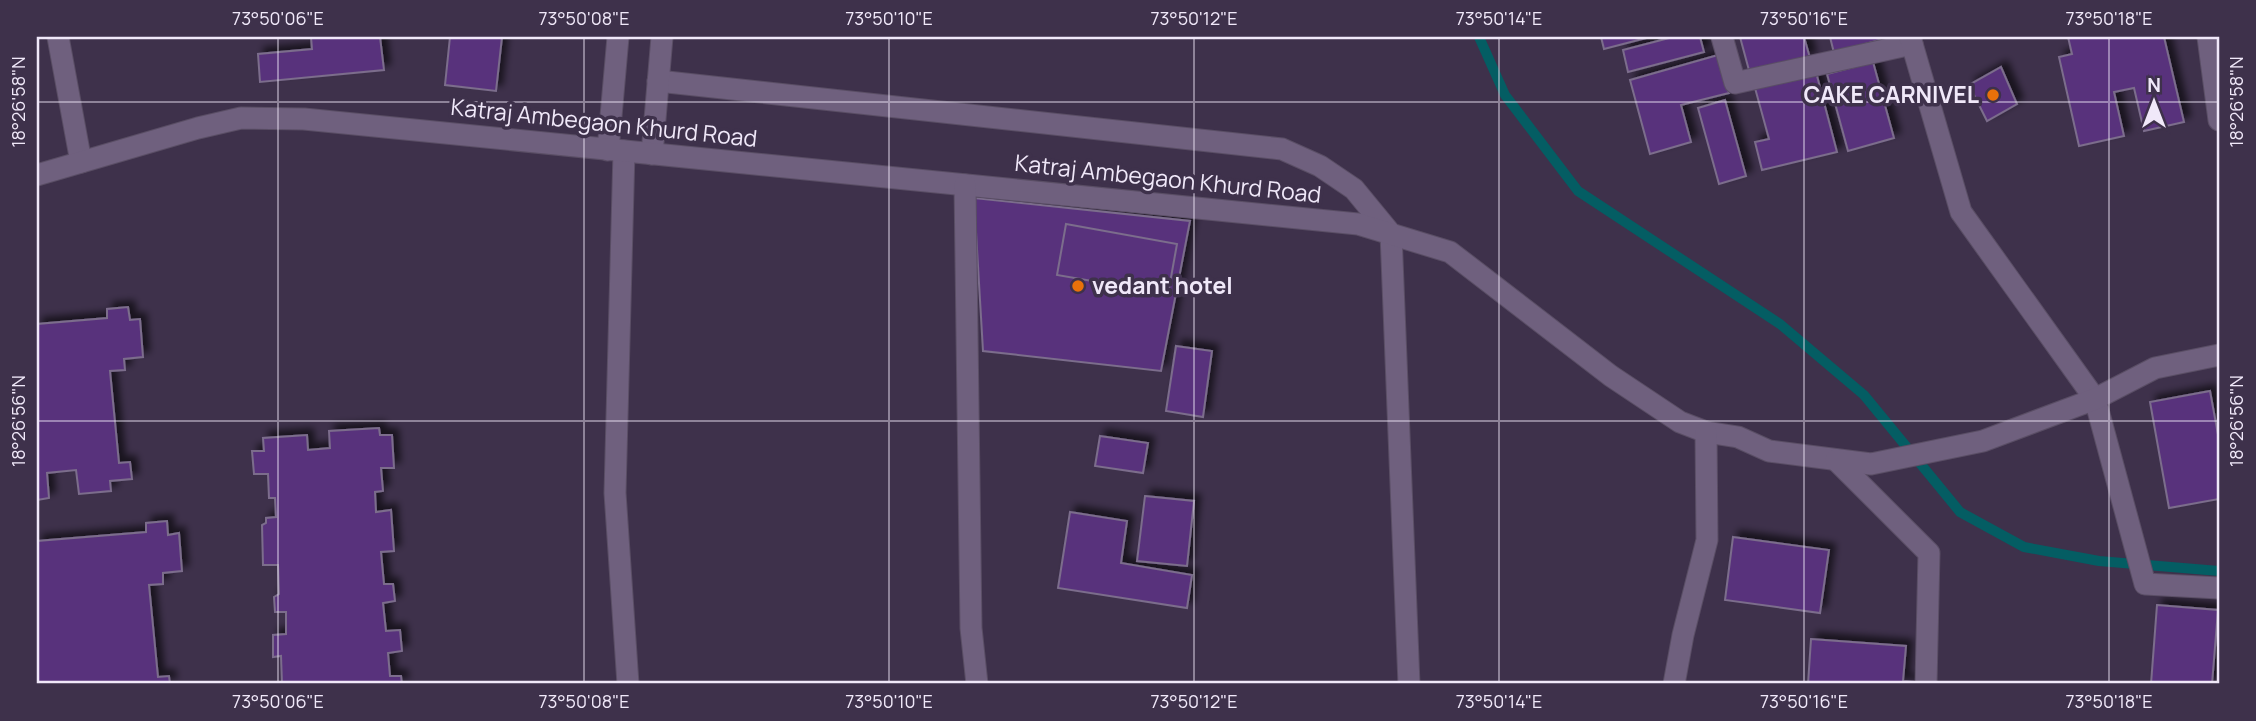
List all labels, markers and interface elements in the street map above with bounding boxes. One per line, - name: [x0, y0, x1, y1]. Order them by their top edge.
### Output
- text: 73°50'06"E: [232, 6, 324, 30]
- text: 73°50'08"E: [538, 6, 630, 30]
- text: 73°50'10"E: [845, 6, 933, 30]
- text: 73°50'12"E: [1151, 6, 1237, 30]
- text: 73°50'14"E: [1456, 6, 1542, 30]
- text: 73°50'16"E: [1760, 6, 1848, 30]
- text: 73°50'18"E: [2065, 6, 2153, 30]
- text: 18°26'58"N: [6, 56, 30, 148]
- text: 18°26'58"N: [2224, 56, 2248, 148]
- north arrow: [2120, 66, 2190, 136]
- text: N: [2147, 72, 2161, 98]
- place label: CAKE CARNIVEL: [1804, 78, 1979, 110]
- marker: CAKE CARNIVEL: [1985, 87, 2001, 103]
- street label: Katraj Ambegaon Khurd Road: [449, 90, 759, 154]
- street label: Katraj Ambegaon Khurd Road: [1013, 146, 1323, 210]
- place label: vedant hotel: [1092, 269, 1233, 301]
- marker: vedant hotel: [1070, 278, 1086, 294]
- text: 18°26'56"N: [6, 375, 30, 467]
- text: 18°26'56"N: [2224, 375, 2248, 467]
- text: 73°50'06"E: [232, 689, 324, 713]
- text: 73°50'08"E: [538, 689, 630, 713]
- text: 73°50'10"E: [845, 689, 933, 713]
- text: 73°50'12"E: [1151, 689, 1237, 713]
- text: 73°50'14"E: [1456, 689, 1542, 713]
- text: 73°50'16"E: [1760, 689, 1848, 713]
- text: 73°50'18"E: [2065, 689, 2153, 713]

